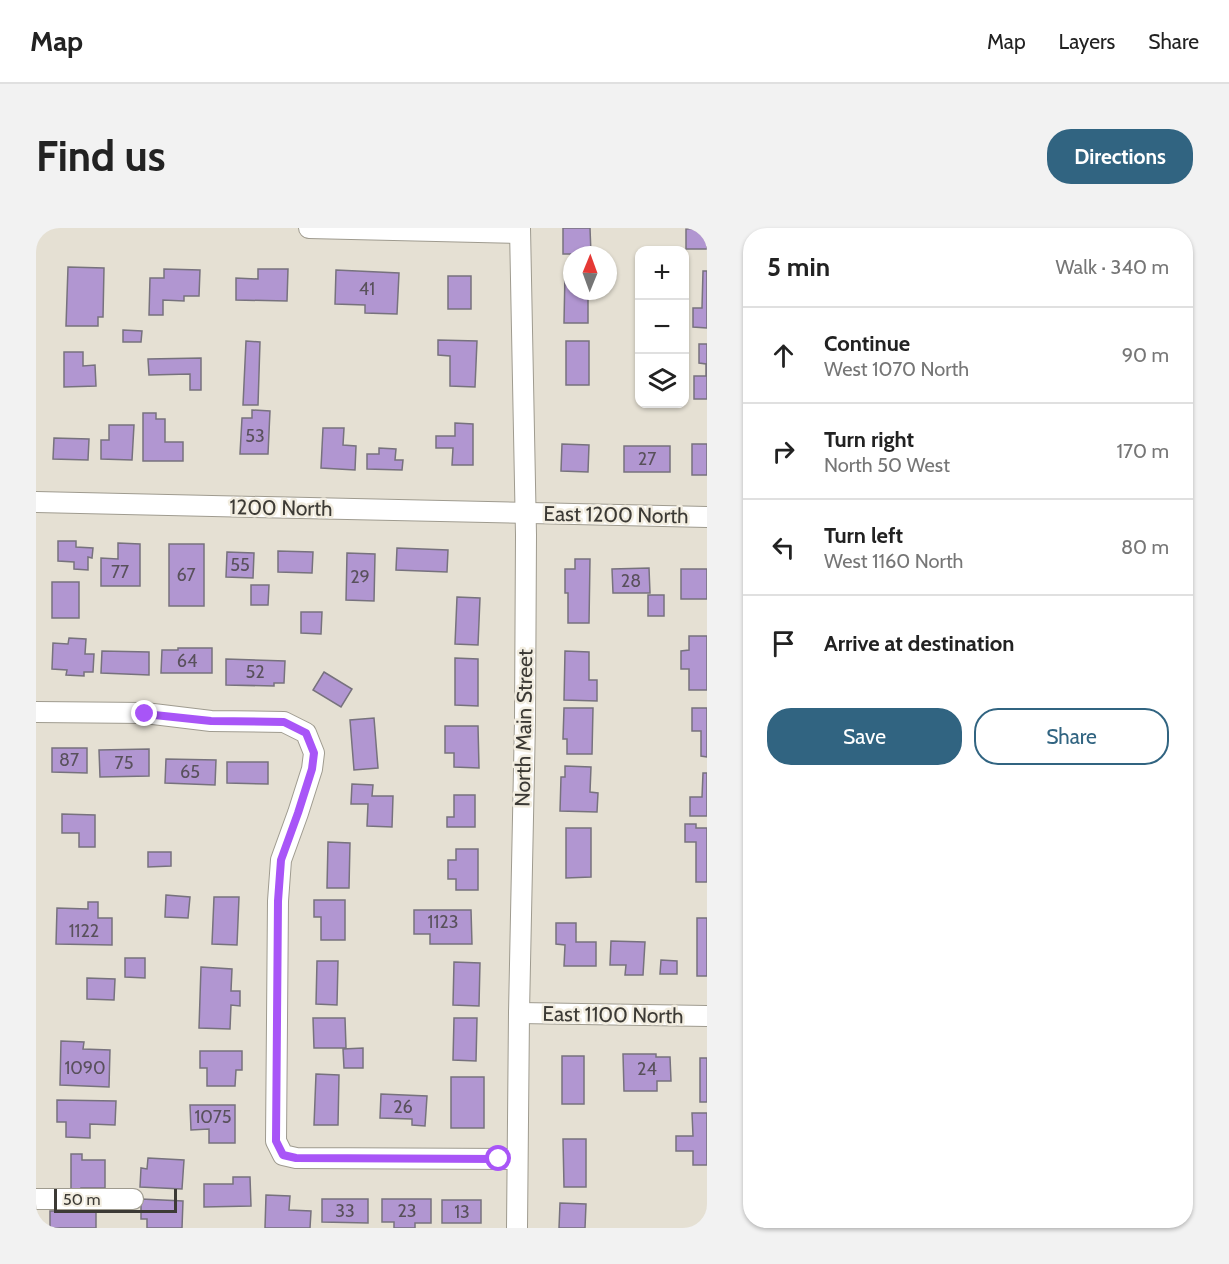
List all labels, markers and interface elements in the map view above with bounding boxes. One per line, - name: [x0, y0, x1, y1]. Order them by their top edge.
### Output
- text: Map: [30, 24, 83, 58]
- text: Map: [987, 29, 1026, 54]
- text: Layers: [1059, 29, 1115, 54]
- text: Share: [1148, 29, 1199, 54]
- button: Directions: [1047, 129, 1193, 184]
- text: Find us: [36, 130, 165, 182]
- north arrow: [563, 246, 617, 300]
- map controls: [635, 246, 689, 408]
- button: +: [635, 246, 689, 300]
- text: 5 min: [767, 251, 830, 283]
- text: Walk · 340 m: [1055, 255, 1169, 279]
- house number: 41: [359, 278, 375, 300]
- button: −: [635, 300, 689, 354]
- text: Continue: [824, 330, 910, 357]
- icon: ahead: [767, 339, 800, 372]
- text: 90 m: [1122, 343, 1169, 367]
- button: layers: [635, 354, 689, 408]
- text: West 1070 North: [824, 357, 969, 381]
- house number: 53: [245, 425, 265, 447]
- text: Turn right: [824, 426, 914, 453]
- icon: right: [767, 435, 800, 468]
- text: 170 m: [1117, 439, 1169, 463]
- house number: 27: [638, 448, 656, 470]
- text: North 50 West: [824, 453, 950, 477]
- street label: 1200 North: [229, 494, 333, 521]
- street label: East 1200 North: [543, 501, 689, 528]
- text: Turn left: [824, 522, 903, 549]
- icon: left: [767, 531, 800, 564]
- text: 80 m: [1121, 535, 1169, 559]
- text: West 1160 North: [824, 549, 963, 573]
- house number: 55: [230, 554, 250, 576]
- house number: 77: [111, 561, 129, 583]
- house number: 67: [176, 564, 196, 586]
- house number: 29: [350, 566, 370, 588]
- house number: 28: [621, 570, 641, 592]
- icon: arrive: [767, 627, 800, 660]
- text: Arrive at destination: [824, 630, 1014, 657]
- street label: North Main Street: [510, 649, 537, 807]
- house number: 64: [177, 650, 197, 672]
- house number: 52: [245, 661, 265, 683]
- route end: [131, 700, 157, 726]
- button: Save: [767, 708, 962, 765]
- button: Share: [974, 708, 1169, 765]
- house number: 87: [59, 749, 79, 771]
- house number: 75: [115, 752, 133, 774]
- house number: 65: [180, 761, 200, 783]
- house number: 1123: [428, 911, 458, 933]
- house number: 1122: [69, 920, 99, 942]
- street label: East 1100 North: [542, 1001, 684, 1028]
- house number: 1090: [64, 1057, 106, 1079]
- house number: 24: [637, 1058, 657, 1080]
- house number: 26: [393, 1096, 413, 1118]
- house number: 1075: [194, 1106, 232, 1128]
- route start: [485, 1145, 511, 1171]
- scale bar: [54, 1186, 177, 1214]
- text: 50 m: [63, 1190, 100, 1209]
- house number: 33: [335, 1200, 355, 1222]
- house number: 23: [397, 1200, 417, 1222]
- house number: 13: [454, 1201, 470, 1223]

